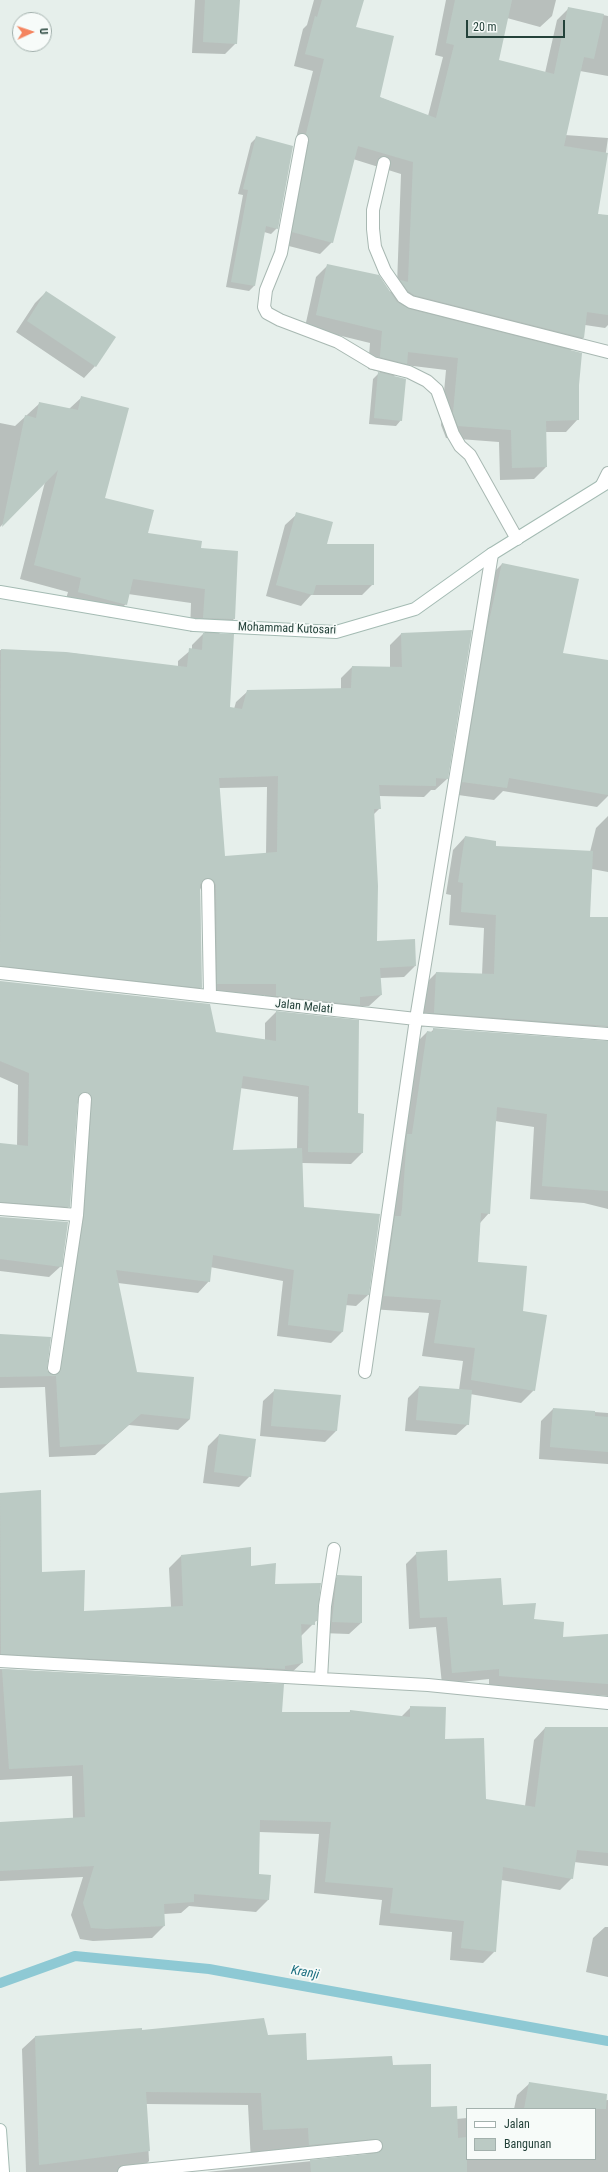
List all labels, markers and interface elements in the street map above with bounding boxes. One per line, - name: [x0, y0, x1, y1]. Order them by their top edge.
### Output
- north arrow: [12, 12, 52, 52]
- scale bar: [468, 12, 567, 38]
- text: 20 m: [473, 20, 497, 34]
- text: U: [37, 28, 50, 35]
- street label: Mohammad Kutosari: [238, 620, 336, 638]
- street label: Jalan Melati: [274, 997, 334, 1017]
- water label: Kranji: [290, 1963, 320, 1983]
- legend: [466, 2108, 596, 2160]
- text: Jalan: [504, 2117, 530, 2131]
- text: Bangunan: [504, 2137, 551, 2151]

